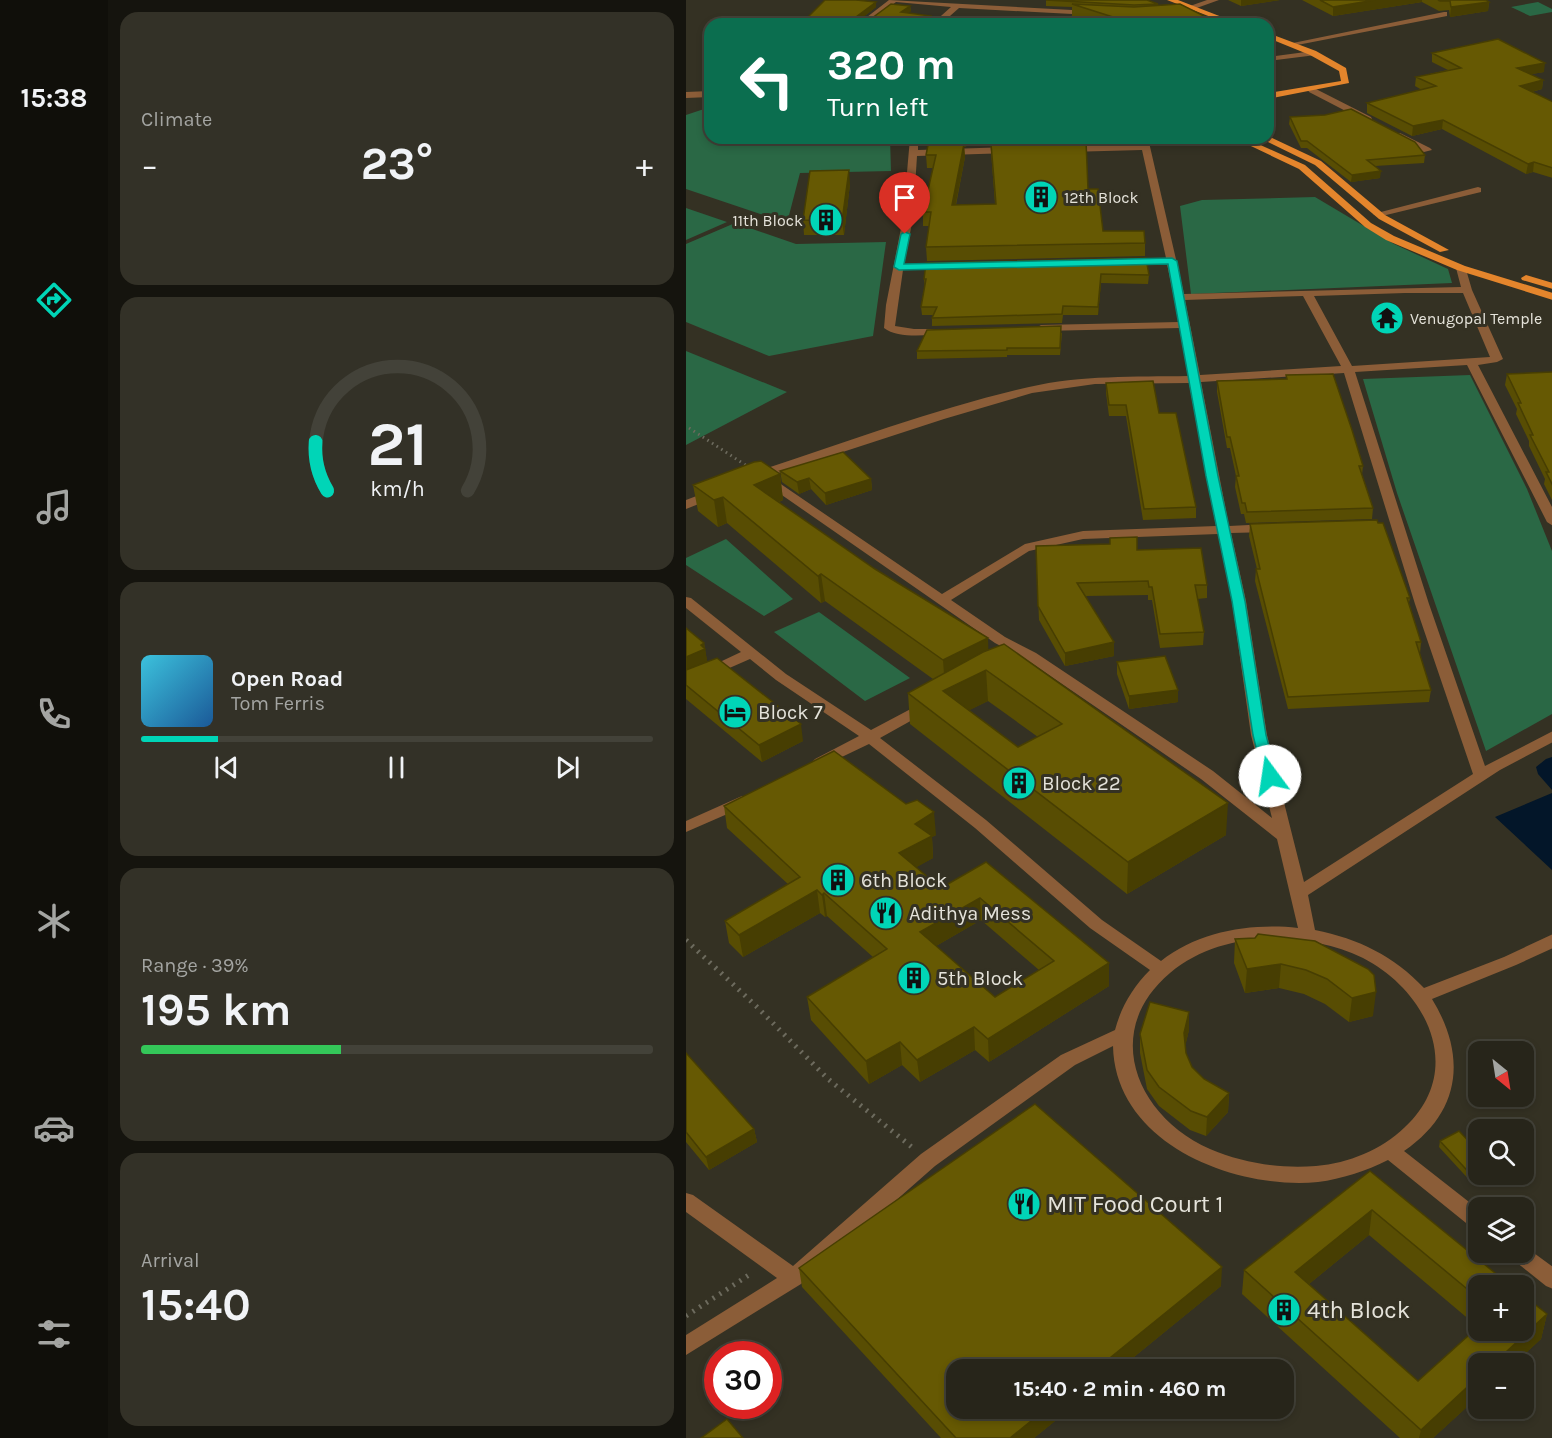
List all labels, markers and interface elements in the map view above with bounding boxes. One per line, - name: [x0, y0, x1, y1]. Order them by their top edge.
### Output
- text: 320 m: [827, 40, 956, 90]
- icon: left: [728, 42, 806, 120]
- text: 15:38: [21, 82, 87, 114]
- text: Turn left: [827, 91, 928, 123]
- text: Climate: [141, 108, 212, 131]
- text: 23°: [361, 138, 433, 190]
- text: −: [141, 146, 158, 184]
- text: +: [636, 146, 653, 184]
- pin: [879, 172, 930, 234]
- building icon: 12th Block: [1023, 179, 1059, 215]
- icon: arrive: [888, 181, 921, 214]
- place label: 12th Block: [1064, 188, 1138, 207]
- building icon: 11th Block: [808, 202, 844, 238]
- place label: 11th Block: [733, 211, 803, 230]
- icon: directions: [33, 279, 75, 321]
- temple icon: Venugopal Temple: [1369, 300, 1405, 336]
- place label: Venugopal Temple: [1410, 309, 1542, 328]
- text: 21: [367, 408, 427, 481]
- text: km/h: [370, 476, 424, 501]
- icon: music: [33, 486, 75, 528]
- text: Open Road: [231, 666, 343, 692]
- text: Tom Ferris: [231, 692, 325, 715]
- icon: phone: [33, 693, 75, 735]
- hotel icon: Block 7: [717, 694, 753, 730]
- place label: Block 7: [758, 701, 823, 724]
- position arrow: [1238, 744, 1302, 808]
- icon: previous: [210, 751, 243, 784]
- icon: pause: [380, 751, 413, 784]
- icon: next: [551, 751, 584, 784]
- building icon: Block 22: [1001, 765, 1037, 801]
- place label: Block 22: [1042, 772, 1120, 795]
- building icon: 6th Block: [820, 862, 856, 898]
- place label: 6th Block: [861, 869, 947, 892]
- restaurant icon: Adithya Mess: [868, 895, 904, 931]
- icon: climate: [33, 900, 75, 942]
- place label: Adithya Mess: [909, 902, 1031, 925]
- text: Range · 39%: [141, 954, 249, 977]
- building icon: 5th Block: [896, 960, 932, 996]
- place label: 5th Block: [937, 967, 1023, 990]
- text: 195 km: [141, 984, 291, 1036]
- north arrow: [1468, 1041, 1534, 1107]
- map controls: [1468, 1041, 1534, 1419]
- icon: car: [33, 1107, 75, 1149]
- button: search: [1468, 1119, 1534, 1185]
- restaurant icon: MIT Food Court 1: [1006, 1186, 1042, 1222]
- place label: MIT Food Court 1: [1047, 1190, 1224, 1218]
- button: layers: [1468, 1197, 1534, 1263]
- text: Arrival: [141, 1249, 200, 1272]
- button: +: [1468, 1275, 1534, 1341]
- text: 15:40: [141, 1279, 251, 1331]
- building icon: 4th Block: [1266, 1292, 1302, 1328]
- place label: 4th Block: [1307, 1296, 1410, 1324]
- icon: filters: [33, 1313, 75, 1355]
- speed limit sign: 30: [704, 1341, 782, 1419]
- button: −: [1468, 1353, 1534, 1419]
- text: 15:40 · 2 min · 460 m: [1014, 1376, 1226, 1402]

